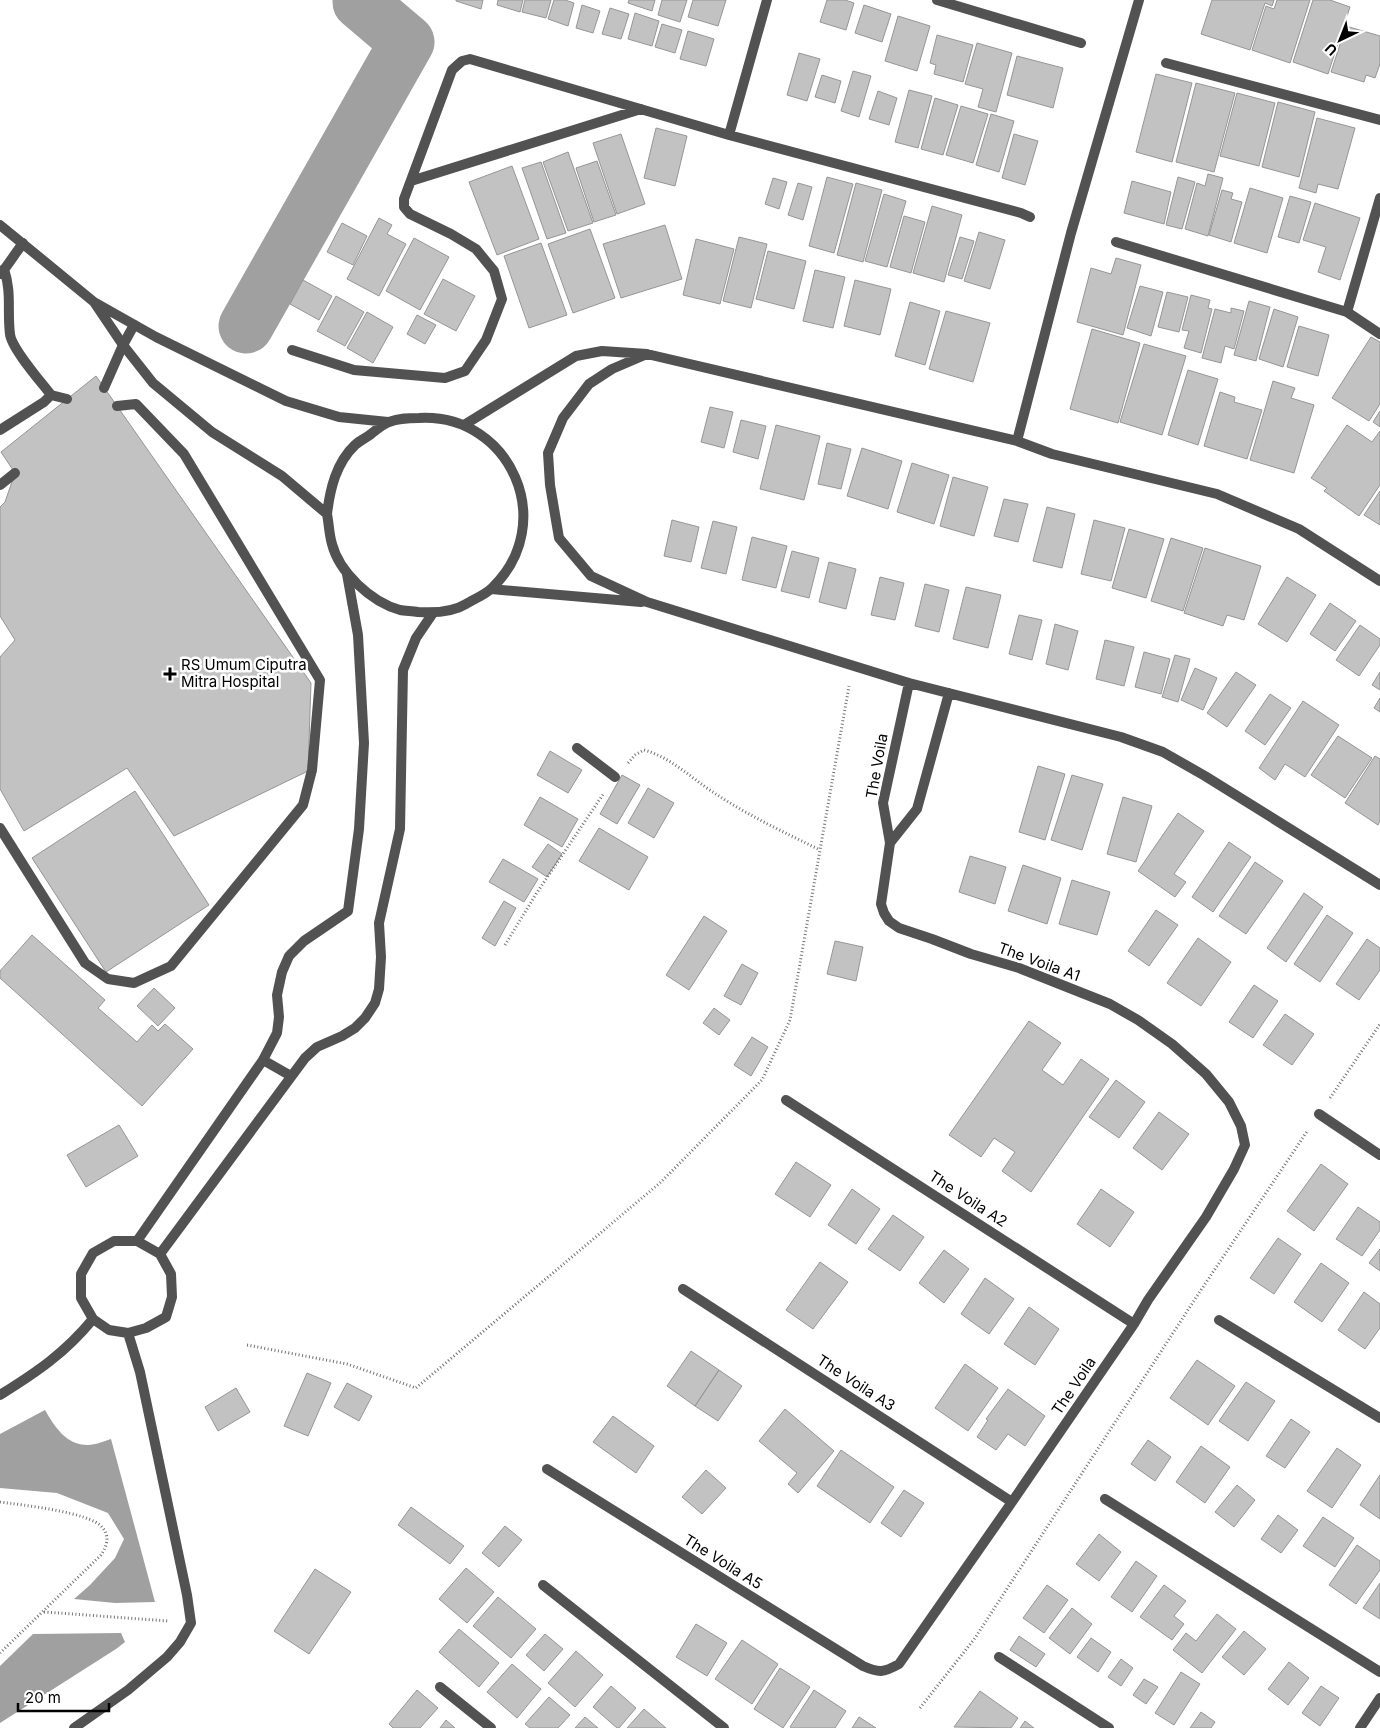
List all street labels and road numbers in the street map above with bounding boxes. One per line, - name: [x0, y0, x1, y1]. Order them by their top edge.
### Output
- street label: The Voila: [861, 732, 892, 800]
- street label: The Voila A1: [996, 938, 1083, 985]
- street label: The Voila A2: [926, 1166, 1011, 1231]
- street label: The Voila A3: [814, 1350, 899, 1415]
- street label: The Voila: [1047, 1353, 1100, 1418]
- street label: The Voila A5: [680, 1530, 766, 1593]

